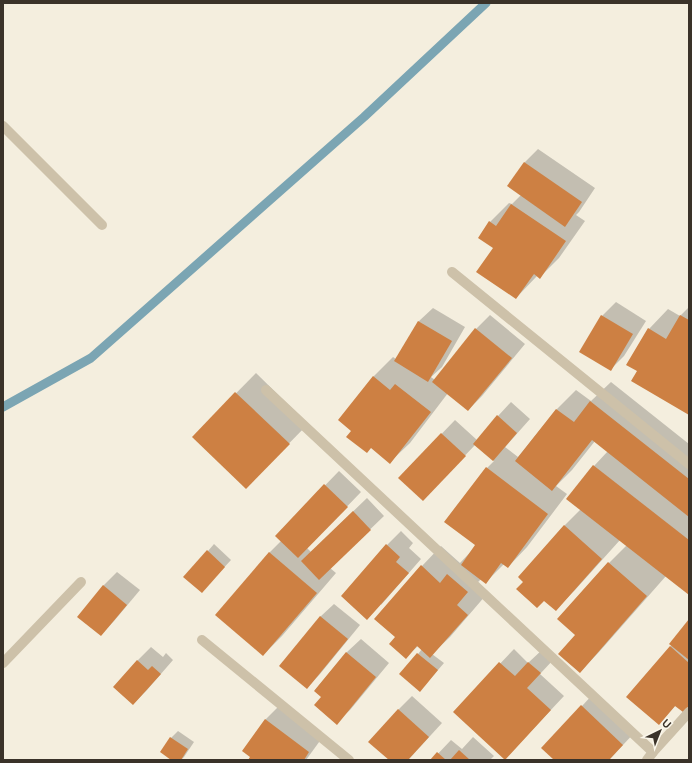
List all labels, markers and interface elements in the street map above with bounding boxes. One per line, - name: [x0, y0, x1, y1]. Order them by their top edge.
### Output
- north arrow: [640, 711, 680, 751]
- text: U: [659, 716, 674, 731]

